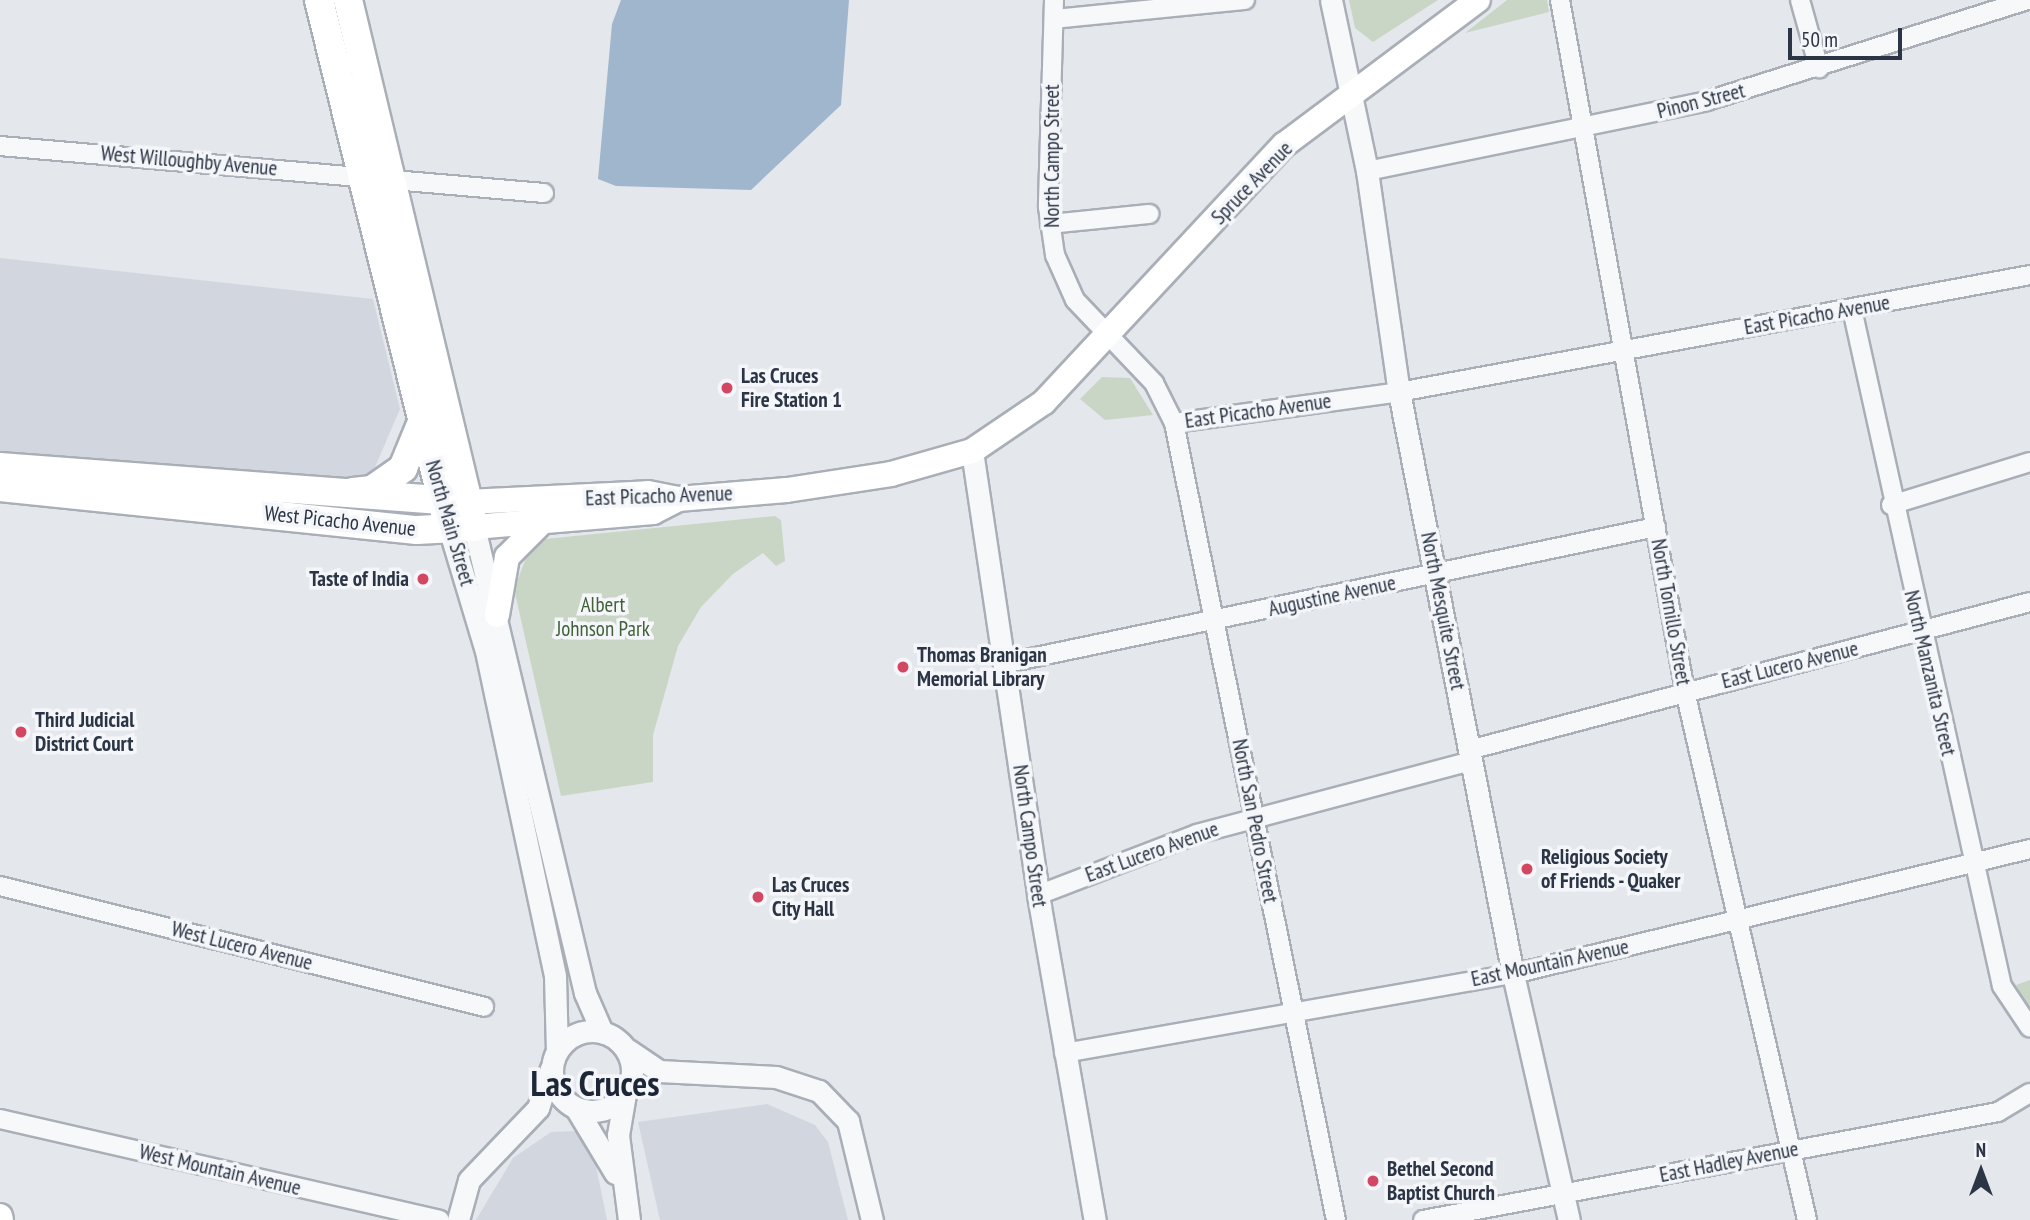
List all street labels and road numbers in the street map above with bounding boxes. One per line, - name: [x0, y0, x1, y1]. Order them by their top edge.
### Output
- street label: Pinon Street: [1655, 78, 1747, 124]
- street label: North Campo Street: [1039, 84, 1065, 228]
- street label: Spruce Avenue: [1206, 136, 1298, 230]
- street label: West Willoughby Avenue: [99, 141, 279, 181]
- street label: East Picacho Avenue: [1742, 290, 1892, 340]
- street label: East Picacho Avenue: [1183, 388, 1333, 434]
- street label: North Main Street: [420, 457, 480, 589]
- street label: East Picacho Avenue: [585, 481, 733, 511]
- street label: West Picacho Avenue: [263, 500, 417, 542]
- street label: North Mesquite Street: [1415, 530, 1471, 692]
- street label: North Tornillo Street: [1646, 537, 1696, 687]
- street label: Augustine Avenue: [1266, 570, 1398, 622]
- street label: North Manzanita Street: [1899, 588, 1961, 758]
- street label: East Lucero Avenue: [1719, 636, 1861, 694]
- street label: North San Pedro Street: [1227, 737, 1283, 905]
- street label: North Campo Street: [1008, 763, 1052, 909]
- street label: East Lucero Avenue: [1082, 816, 1222, 888]
- street label: West Lucero Avenue: [169, 916, 315, 976]
- street label: East Mountain Avenue: [1469, 934, 1631, 992]
- street label: East Hadley Avenue: [1657, 1136, 1801, 1188]
- street label: West Mountain Avenue: [136, 1139, 304, 1201]

